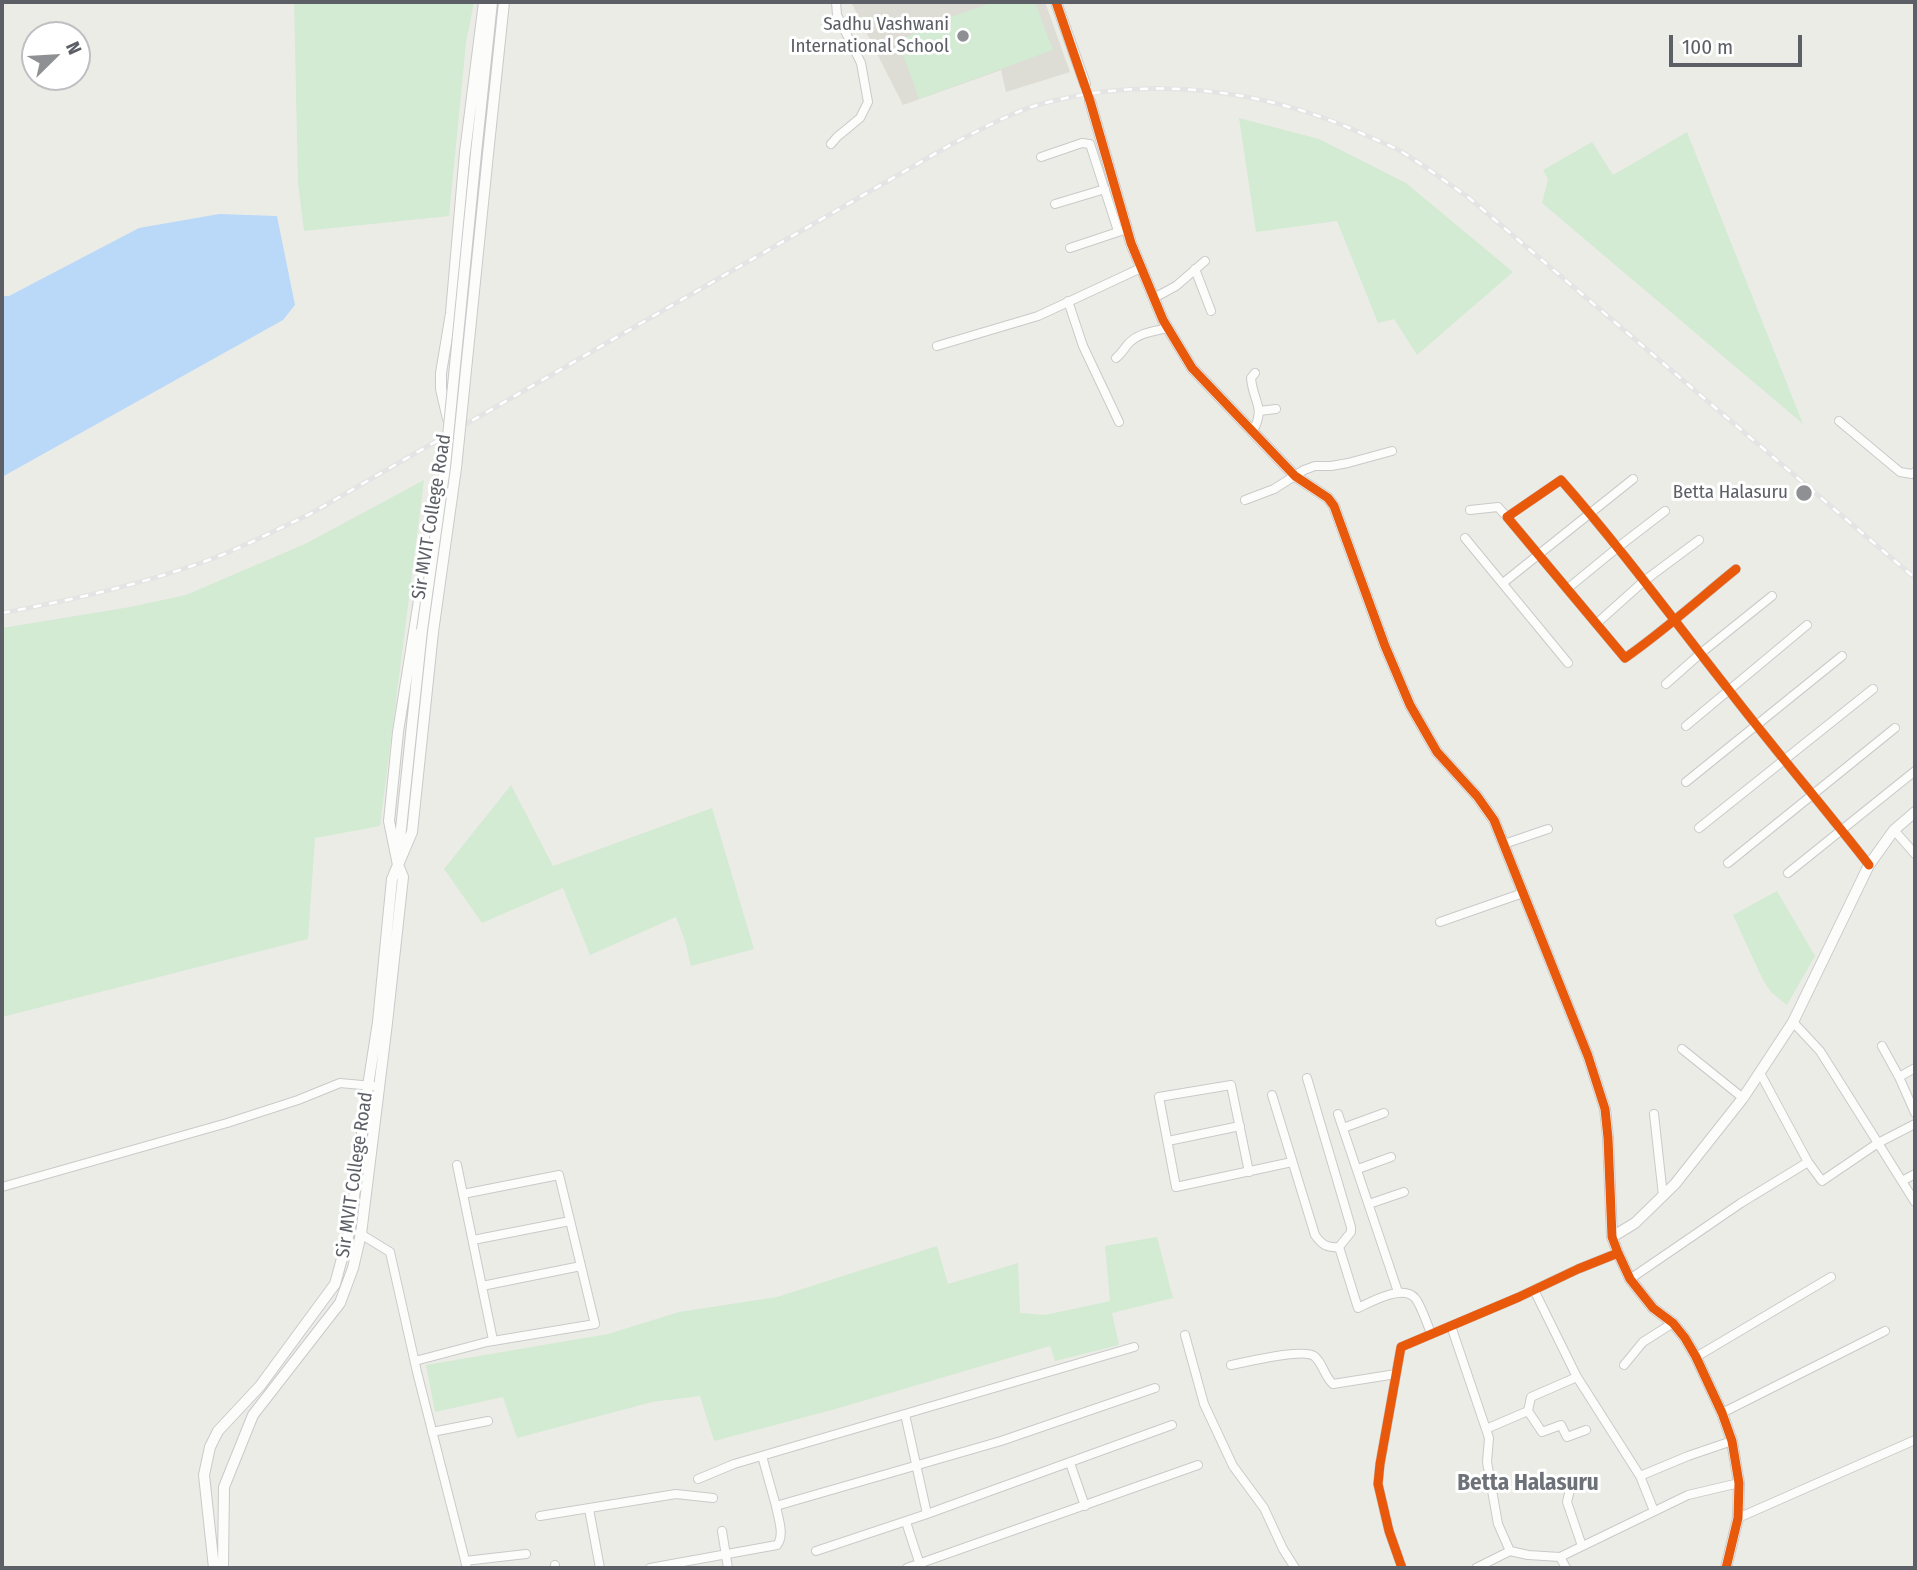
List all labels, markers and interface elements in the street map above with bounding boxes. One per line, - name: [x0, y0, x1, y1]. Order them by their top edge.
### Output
- place label: Sadhu Vashwani International School: [791, 14, 949, 58]
- north arrow: [21, 21, 91, 91]
- scale bar: [1672, 21, 1805, 65]
- marker: Sadhu Vashwani International School: [955, 28, 971, 44]
- text: 100 m: [1682, 34, 1733, 60]
- text: N: [61, 38, 87, 58]
- street label: Sir MVIT College Road: [408, 433, 456, 601]
- place label: Betta Halasuru: [1673, 482, 1788, 504]
- marker: Betta Halasuru: [1794, 483, 1814, 503]
- street label: Sir MVIT College Road: [332, 1091, 378, 1259]
- district label: Betta Halasuru: [1457, 1470, 1599, 1498]

